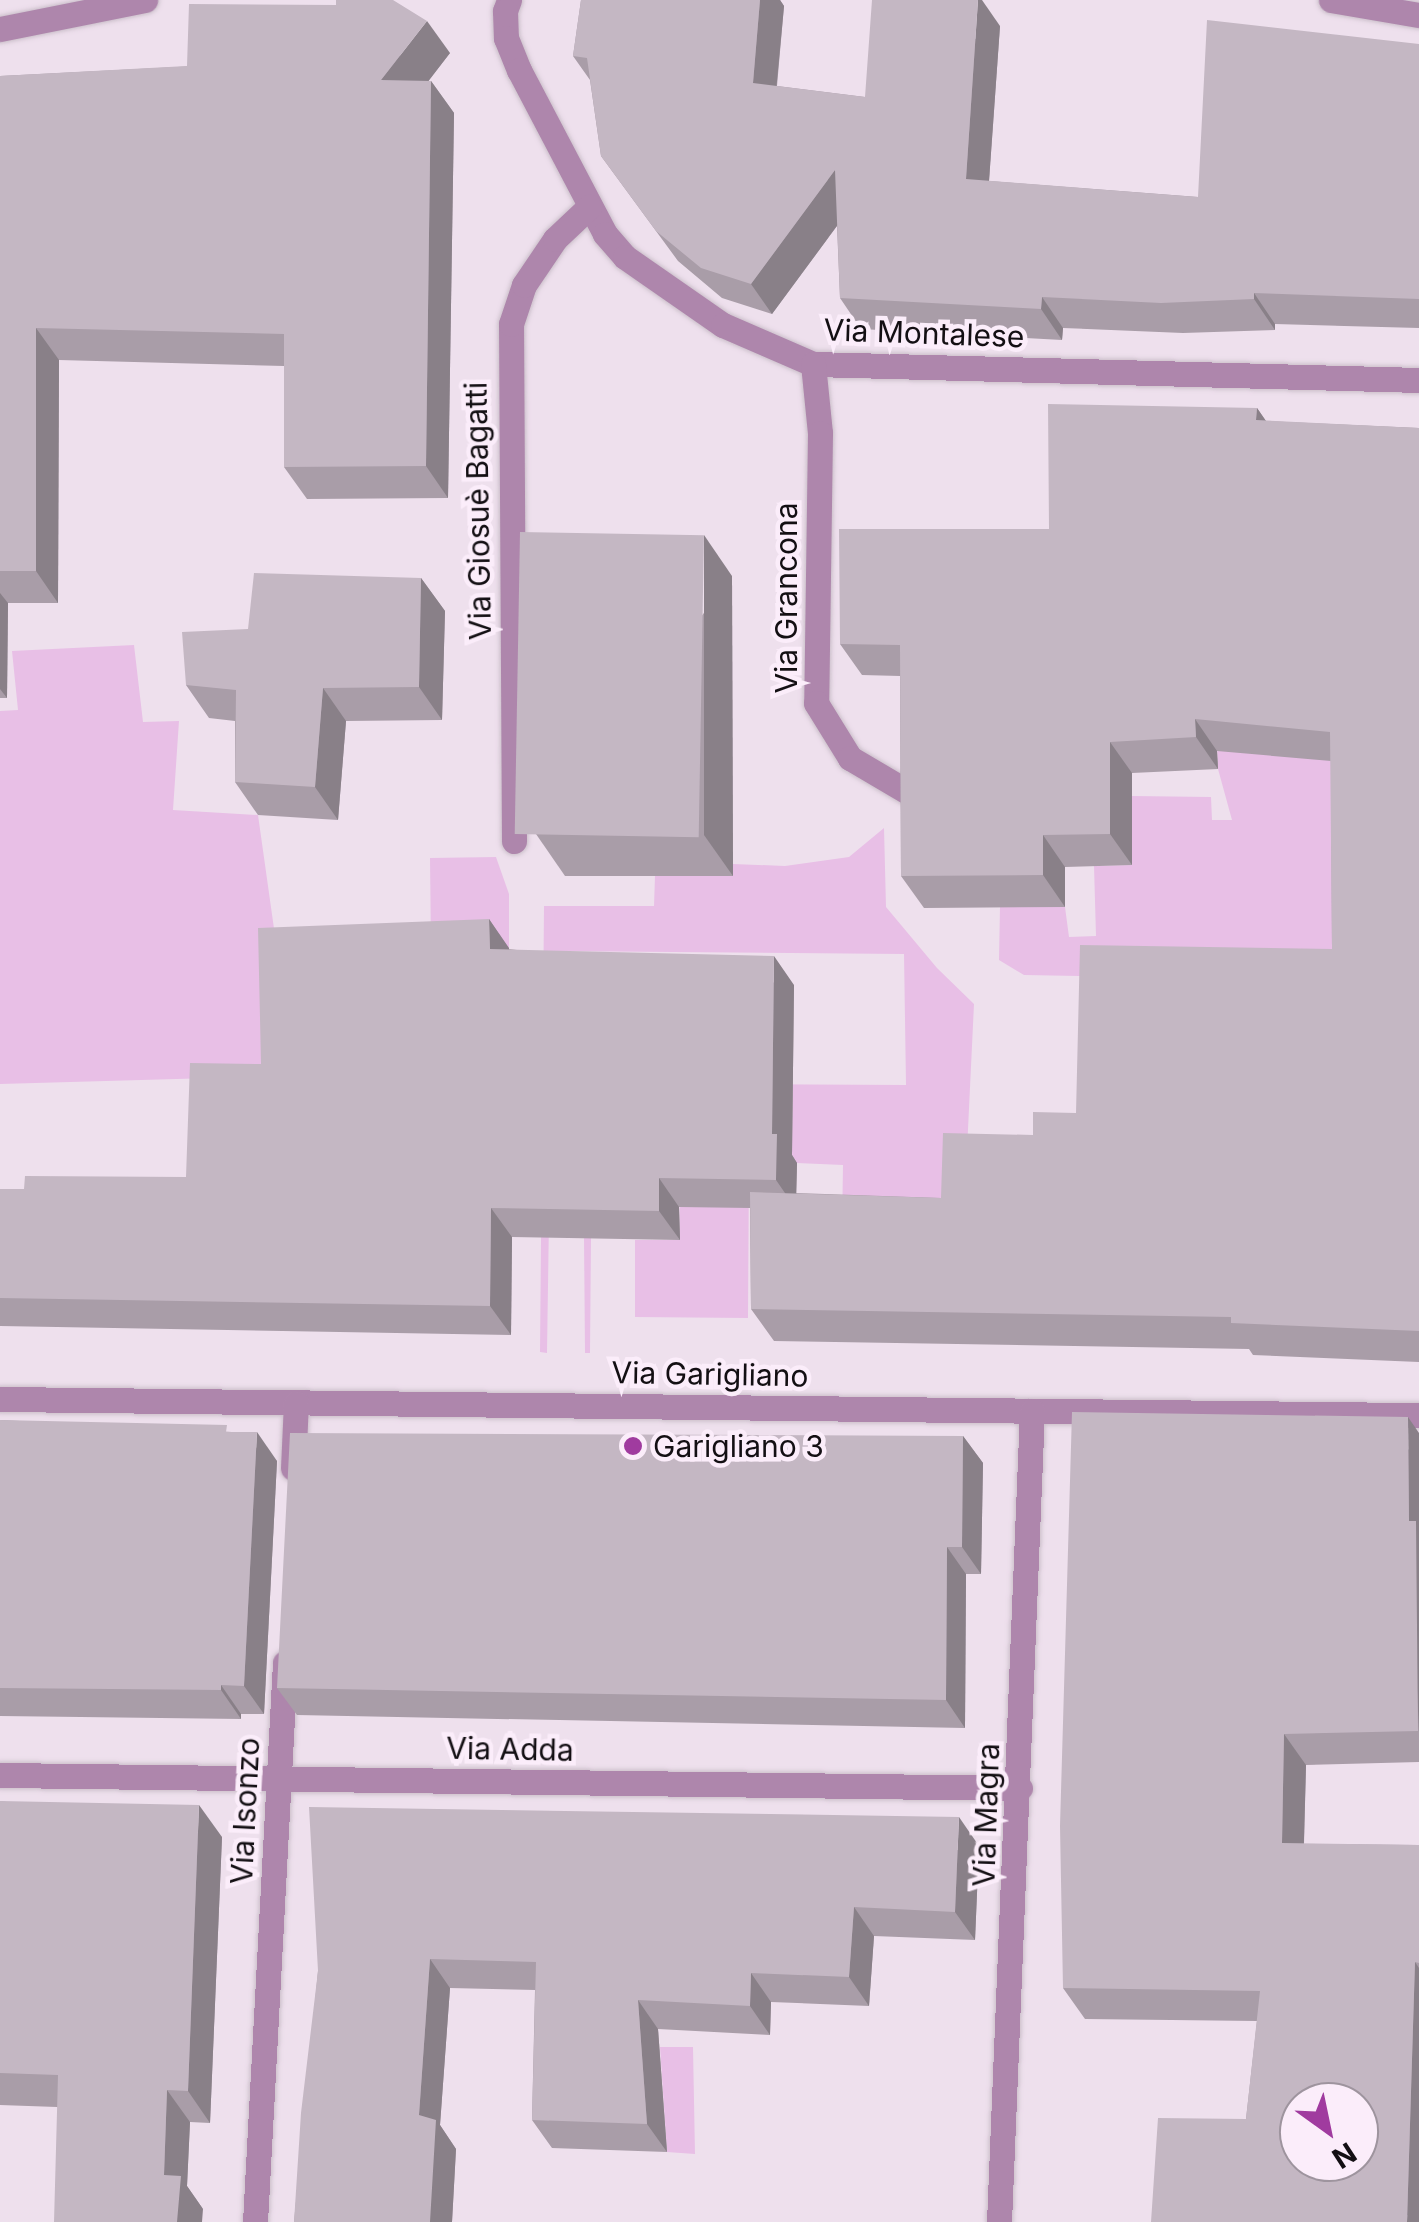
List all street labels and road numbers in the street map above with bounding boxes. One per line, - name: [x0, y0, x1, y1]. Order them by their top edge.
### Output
- street label: Via Montalese: [823, 312, 1025, 354]
- street label: Via Giosuè Bagatti: [458, 382, 498, 640]
- street label: Via Grancona: [768, 502, 804, 694]
- street label: Via Garigliano: [611, 1354, 809, 1394]
- street label: Via Adda: [446, 1730, 574, 1768]
- street label: Via Isonzo: [223, 1737, 267, 1885]
- street label: Via Magra: [966, 1743, 1006, 1887]

